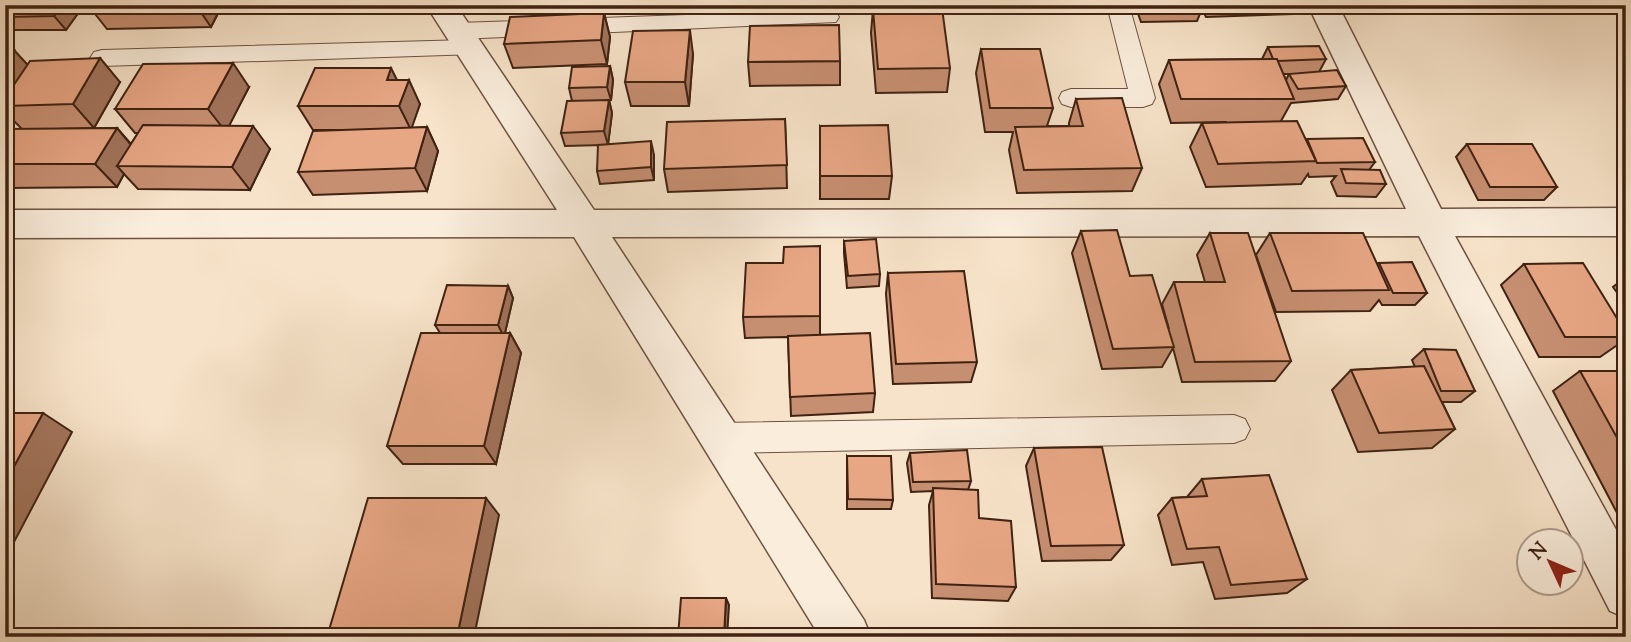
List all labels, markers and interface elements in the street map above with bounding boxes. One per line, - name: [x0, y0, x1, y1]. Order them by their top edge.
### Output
- north arrow: [1516, 526, 1586, 596]
- text: N: [1525, 537, 1555, 567]

